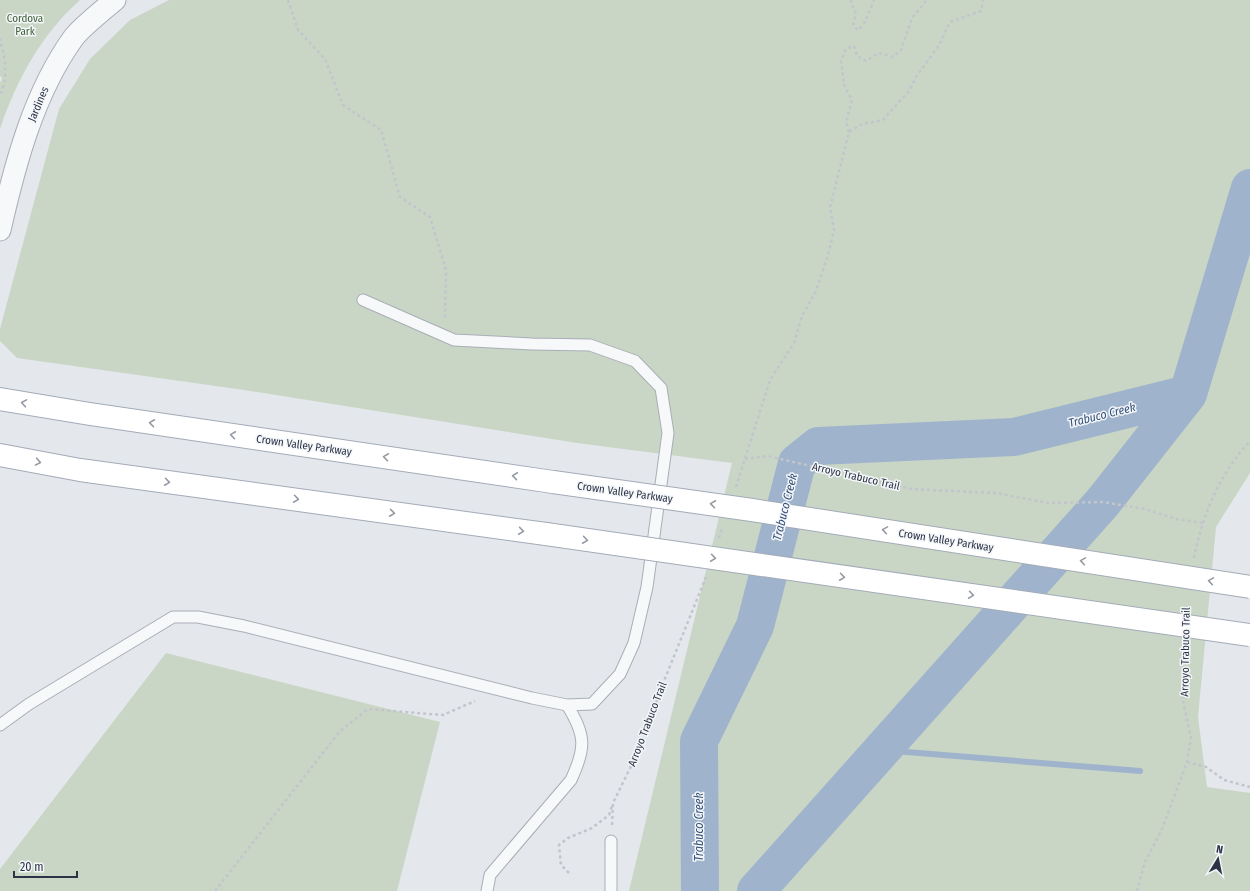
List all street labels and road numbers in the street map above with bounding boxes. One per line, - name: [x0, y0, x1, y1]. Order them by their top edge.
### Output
- street label: Jardines: [25, 85, 52, 124]
- street label: Crown Valley Parkway: [255, 432, 353, 459]
- street label: Arroyo Trabuco Trail: [811, 460, 901, 493]
- street label: Crown Valley Parkway: [576, 479, 674, 506]
- street label: Crown Valley Parkway: [897, 527, 994, 554]
- street label: Arroyo Trabuco Trail: [1178, 607, 1193, 697]
- street label: Arroyo Trabuco Trail: [625, 680, 670, 768]

